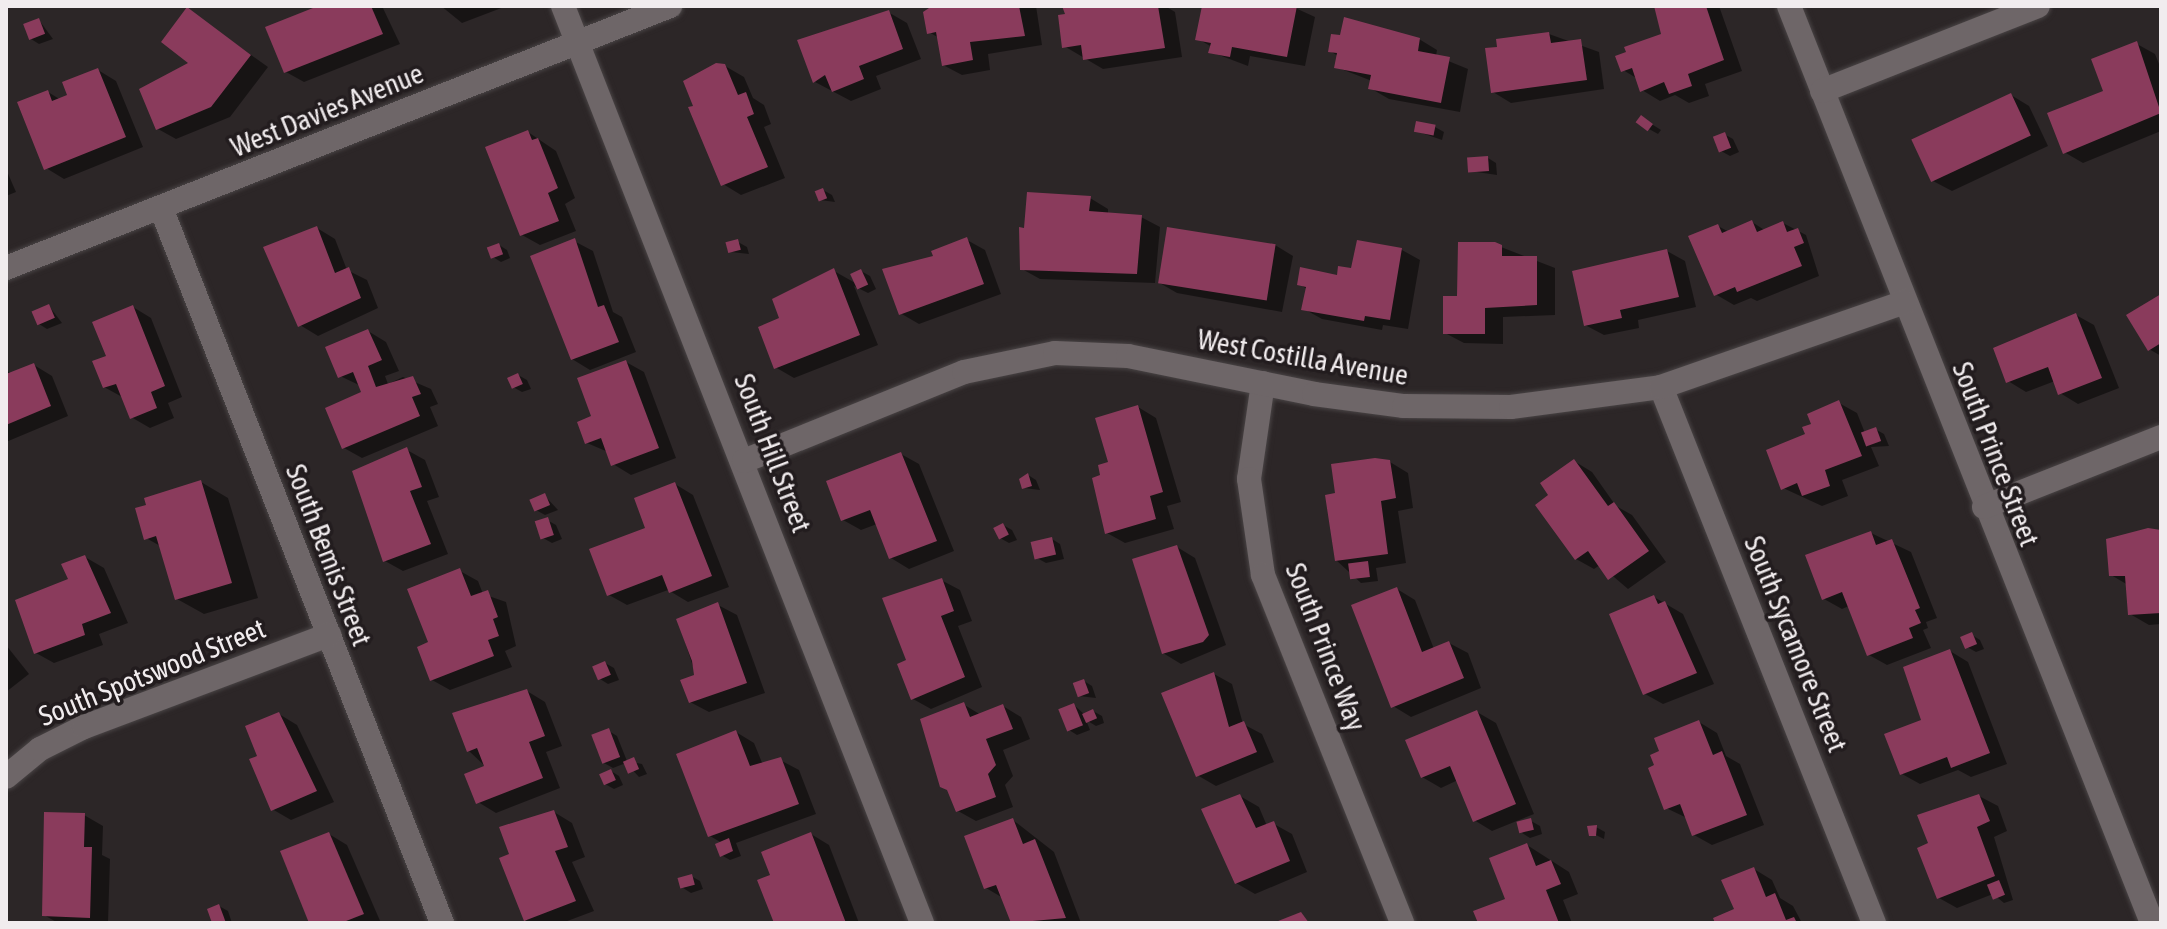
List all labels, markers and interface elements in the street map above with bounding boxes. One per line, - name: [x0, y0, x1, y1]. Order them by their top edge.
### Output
- street label: West Davies Avenue: [226, 56, 428, 164]
- street label: West Costilla Avenue: [1195, 322, 1411, 392]
- street label: South Prince Street: [1946, 357, 2046, 551]
- street label: South Hill Street: [727, 369, 819, 537]
- street label: South Bemis Street: [279, 460, 379, 650]
- street label: South Sycamore Street: [1737, 531, 1855, 757]
- street label: South Prince Way: [1279, 558, 1373, 736]
- street label: South Spotswood Street: [34, 611, 270, 733]

